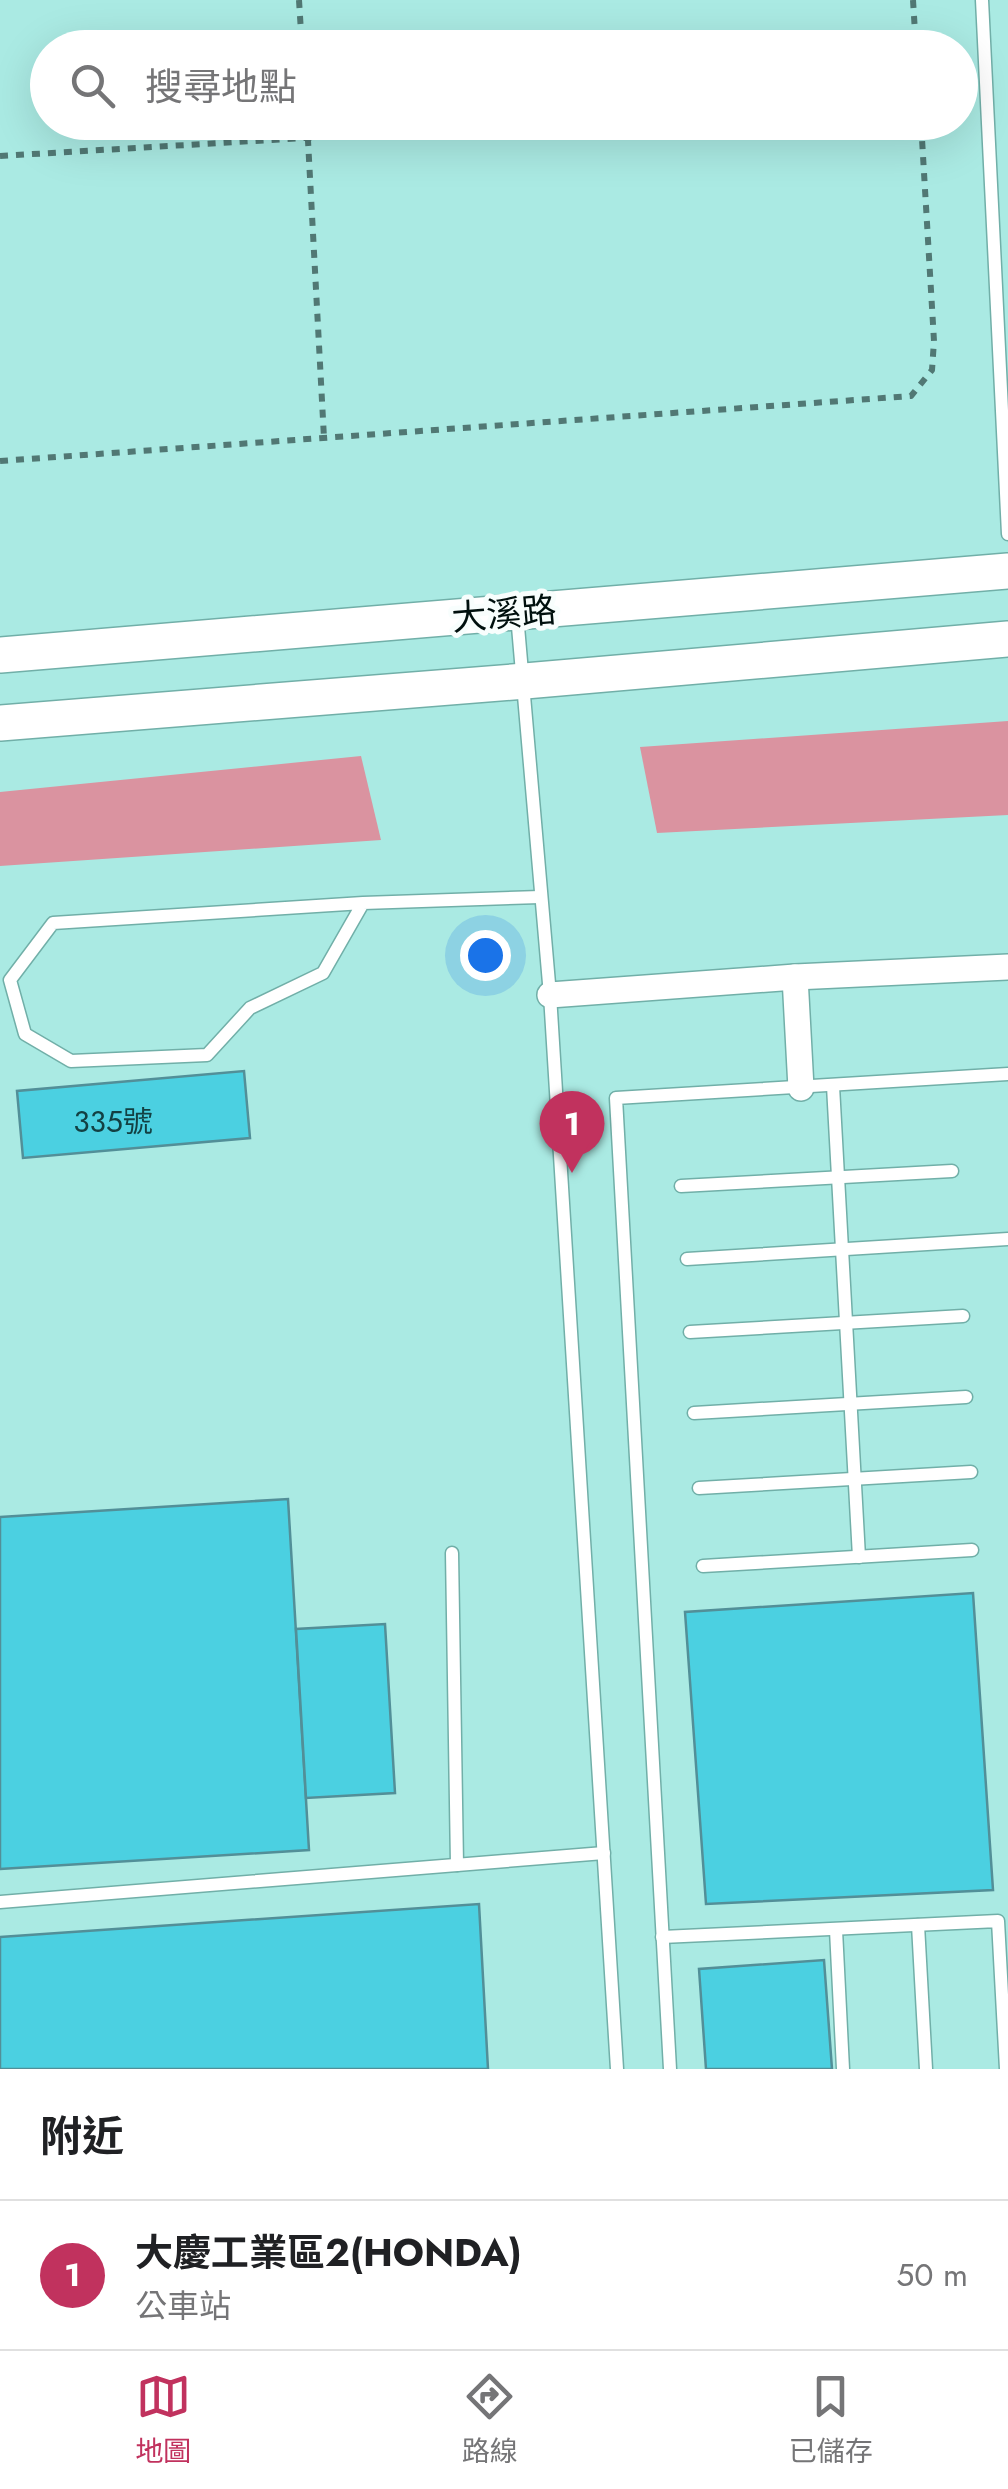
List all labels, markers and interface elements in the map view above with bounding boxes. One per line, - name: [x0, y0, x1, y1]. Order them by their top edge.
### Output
- search box: [30, 30, 978, 140]
- icon: search: [65, 58, 120, 113]
- text: 搜尋地點: [145, 59, 297, 114]
- street label: 大溪路: [450, 585, 558, 643]
- your location: [460, 930, 511, 981]
- pin: 1: [540, 1090, 604, 1173]
- house number: 335號: [73, 1100, 153, 1143]
- text: 附近: [40, 2106, 124, 2167]
- text: 大慶工業區2(HONDA): [135, 2225, 522, 2280]
- text: 1: [64, 2252, 81, 2298]
- text: 50 m: [896, 2252, 968, 2298]
- text: 公車站: [135, 2283, 231, 2329]
- tab: 地圖: [135, 2369, 191, 2472]
- tab: 路線: [462, 2369, 518, 2472]
- tab: 已儲存: [789, 2369, 873, 2472]

